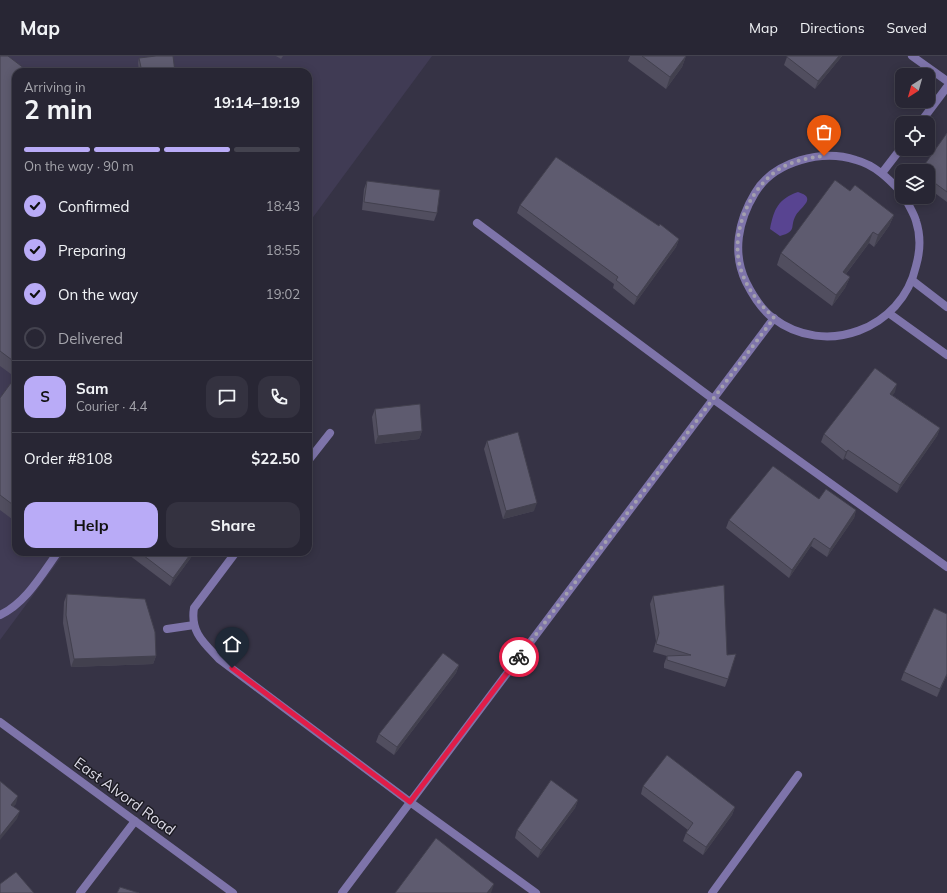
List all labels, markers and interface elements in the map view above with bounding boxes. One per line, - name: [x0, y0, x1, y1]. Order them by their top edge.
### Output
- text: Map: [20, 16, 60, 40]
- text: Map: [749, 19, 778, 37]
- text: Directions: [800, 19, 865, 37]
- text: Saved: [887, 19, 927, 37]
- north arrow: [895, 68, 935, 108]
- map controls: [895, 68, 935, 204]
- text: Arriving in: [24, 79, 86, 95]
- text: 2 min: [24, 93, 93, 126]
- text: 19:14–19:19: [213, 93, 300, 112]
- pin: [807, 115, 841, 156]
- button: locate: [895, 116, 935, 156]
- icon: bag: [813, 121, 835, 143]
- text: On the way · 90 m: [24, 158, 134, 174]
- button: layers: [895, 164, 935, 204]
- icon: check: [24, 195, 46, 217]
- text: Confirmed: [58, 197, 129, 216]
- text: 18:43: [266, 198, 300, 214]
- icon: check: [24, 239, 46, 261]
- text: Preparing: [58, 241, 126, 260]
- text: 18:55: [266, 242, 300, 258]
- icon: check: [24, 283, 46, 305]
- text: On the way: [58, 285, 138, 304]
- text: 19:02: [266, 286, 300, 302]
- text: Delivered: [58, 329, 123, 348]
- button: chat: [206, 376, 248, 418]
- button: phone: [258, 376, 300, 418]
- text: Sam: [76, 379, 108, 398]
- text: S: [40, 387, 50, 406]
- text: Courier · 4.4: [76, 398, 147, 414]
- text: Order #8108: [24, 449, 112, 468]
- text: $22.50: [251, 449, 300, 468]
- button: Help: [24, 502, 158, 548]
- button: Share: [166, 502, 300, 548]
- pin: [215, 627, 249, 668]
- icon: home: [221, 633, 243, 655]
- courier: [499, 637, 539, 677]
- icon: bike: [508, 646, 530, 668]
- street label: East Alvord Road: [71, 753, 179, 839]

